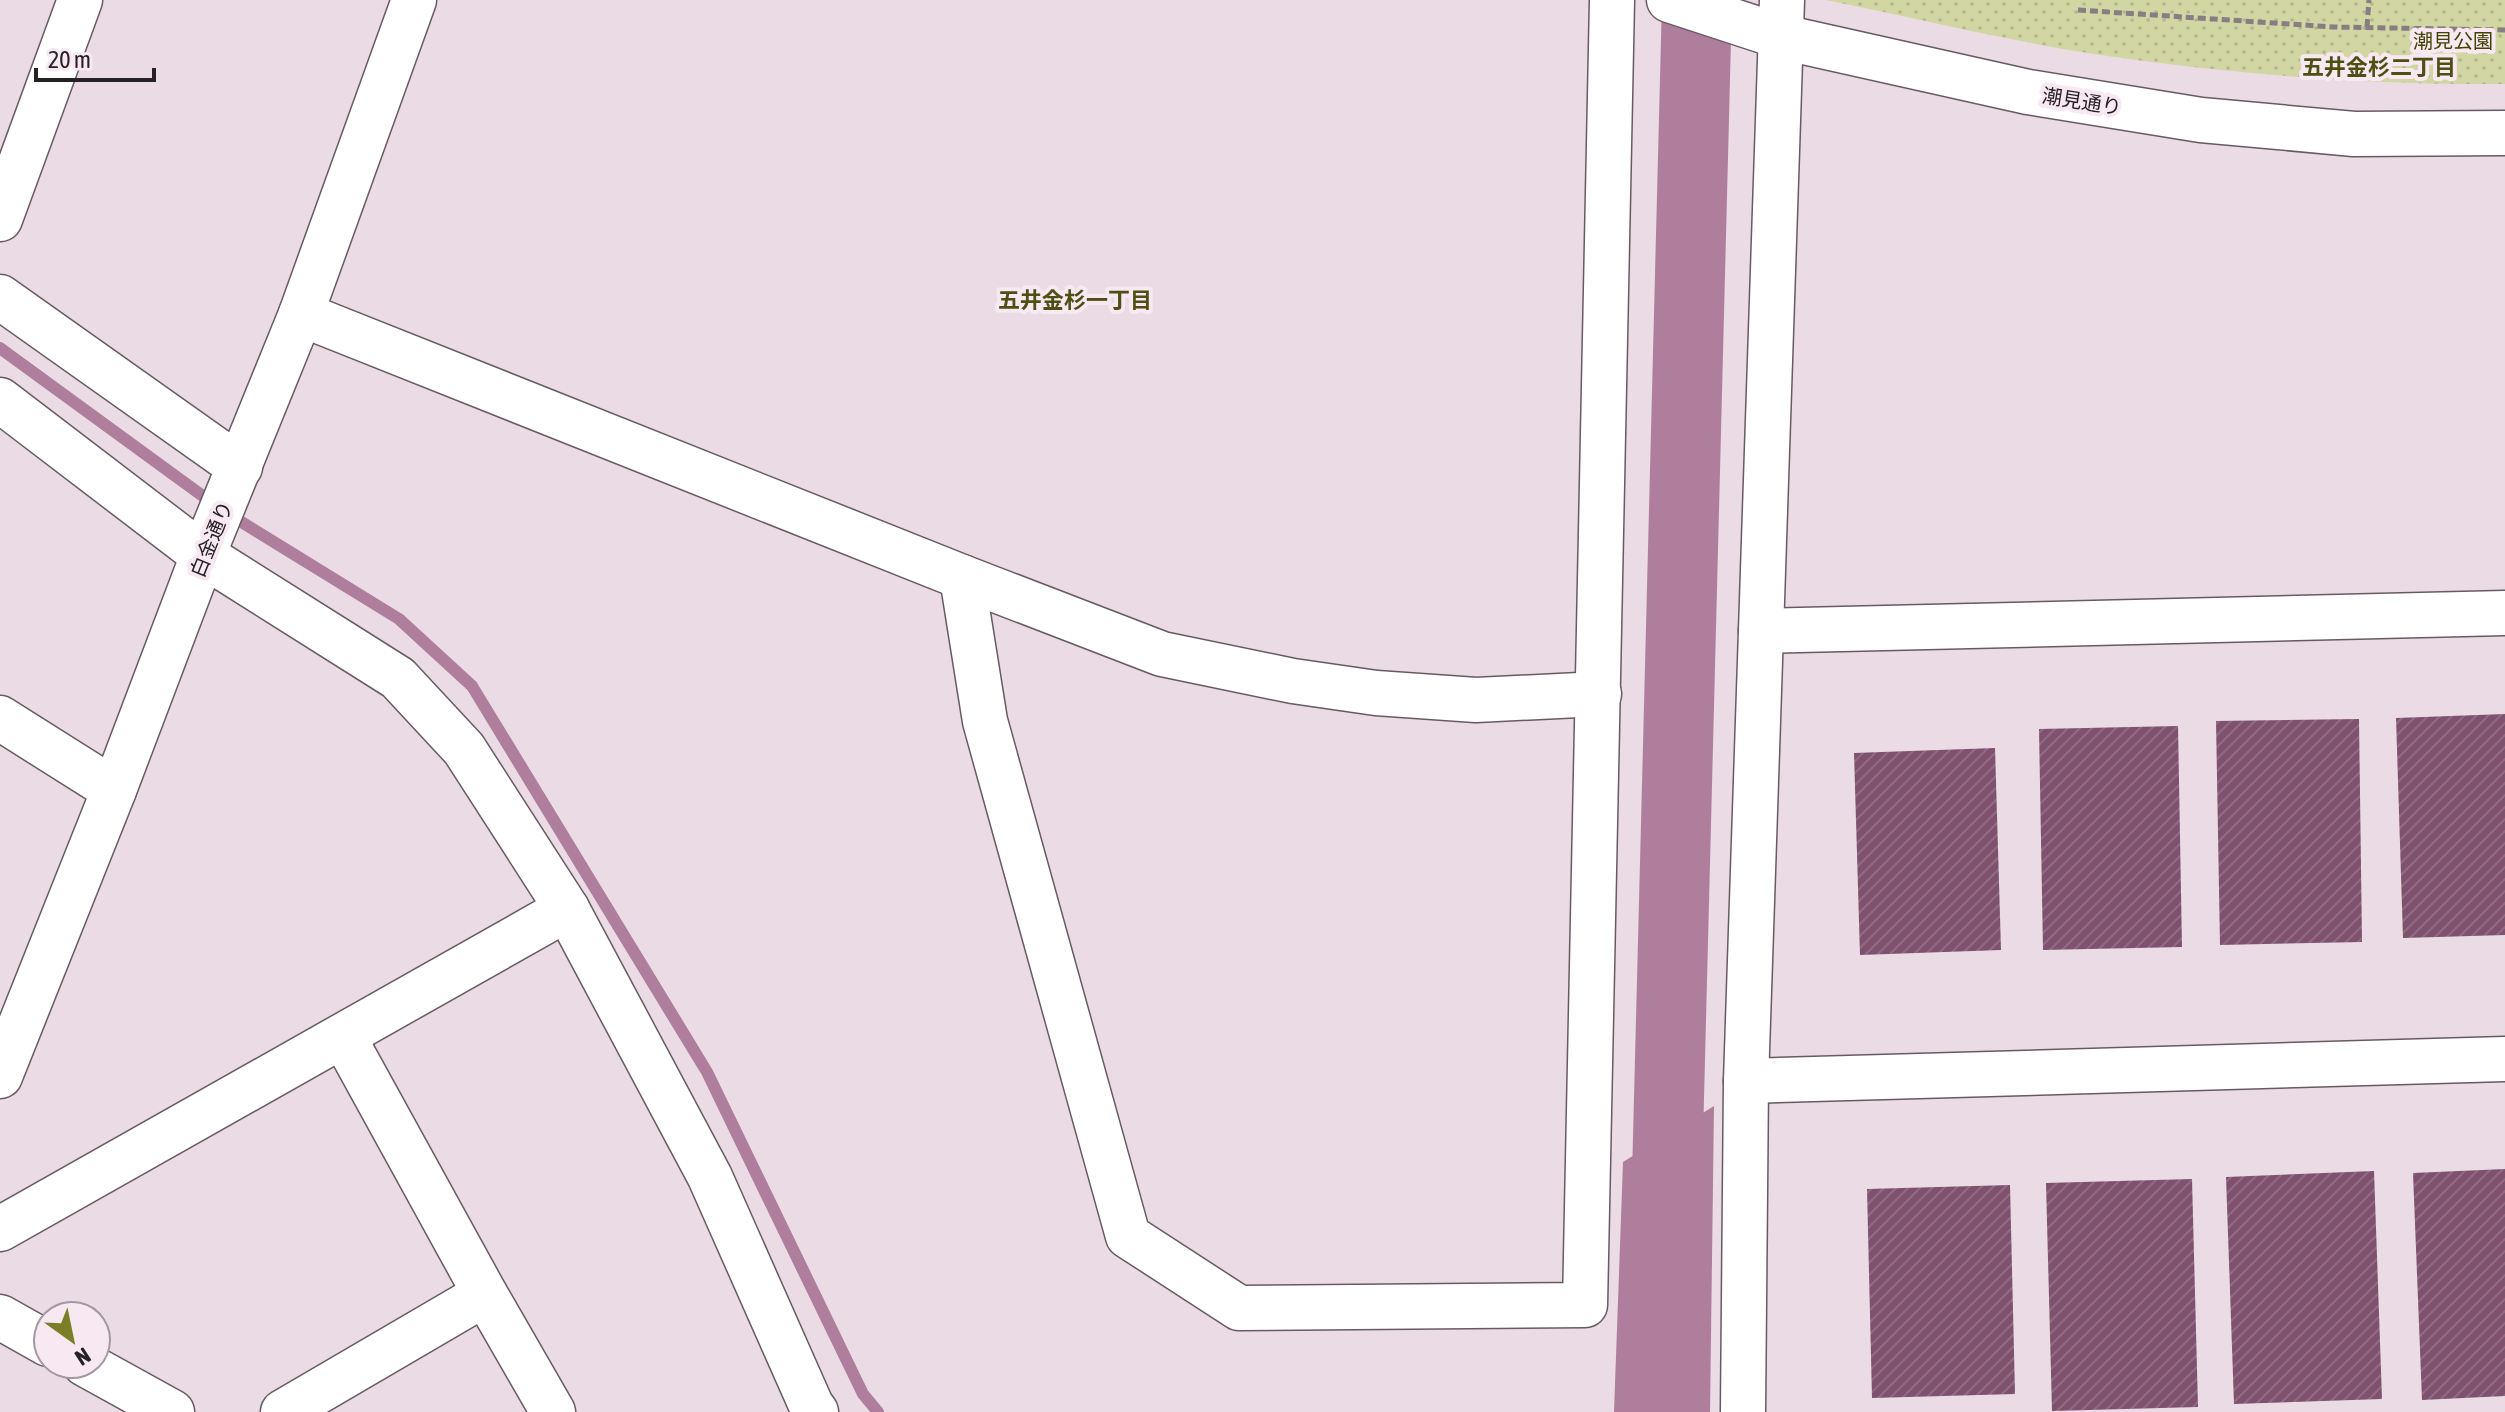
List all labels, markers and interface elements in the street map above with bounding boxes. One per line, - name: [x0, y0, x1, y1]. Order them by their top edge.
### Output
- park label: 潮見公園: [2413, 29, 2493, 52]
- scale bar: [36, 32, 154, 82]
- text: 20 m: [48, 46, 91, 73]
- district label: 五井金杉二丁目: [2302, 54, 2456, 80]
- street label: 潮見通り: [2041, 83, 2123, 119]
- district label: 五井金杉一丁目: [998, 287, 1152, 313]
- street label: 白金通り: [185, 498, 237, 580]
- north arrow: [32, 1300, 112, 1380]
- text: N: [70, 1342, 95, 1371]

